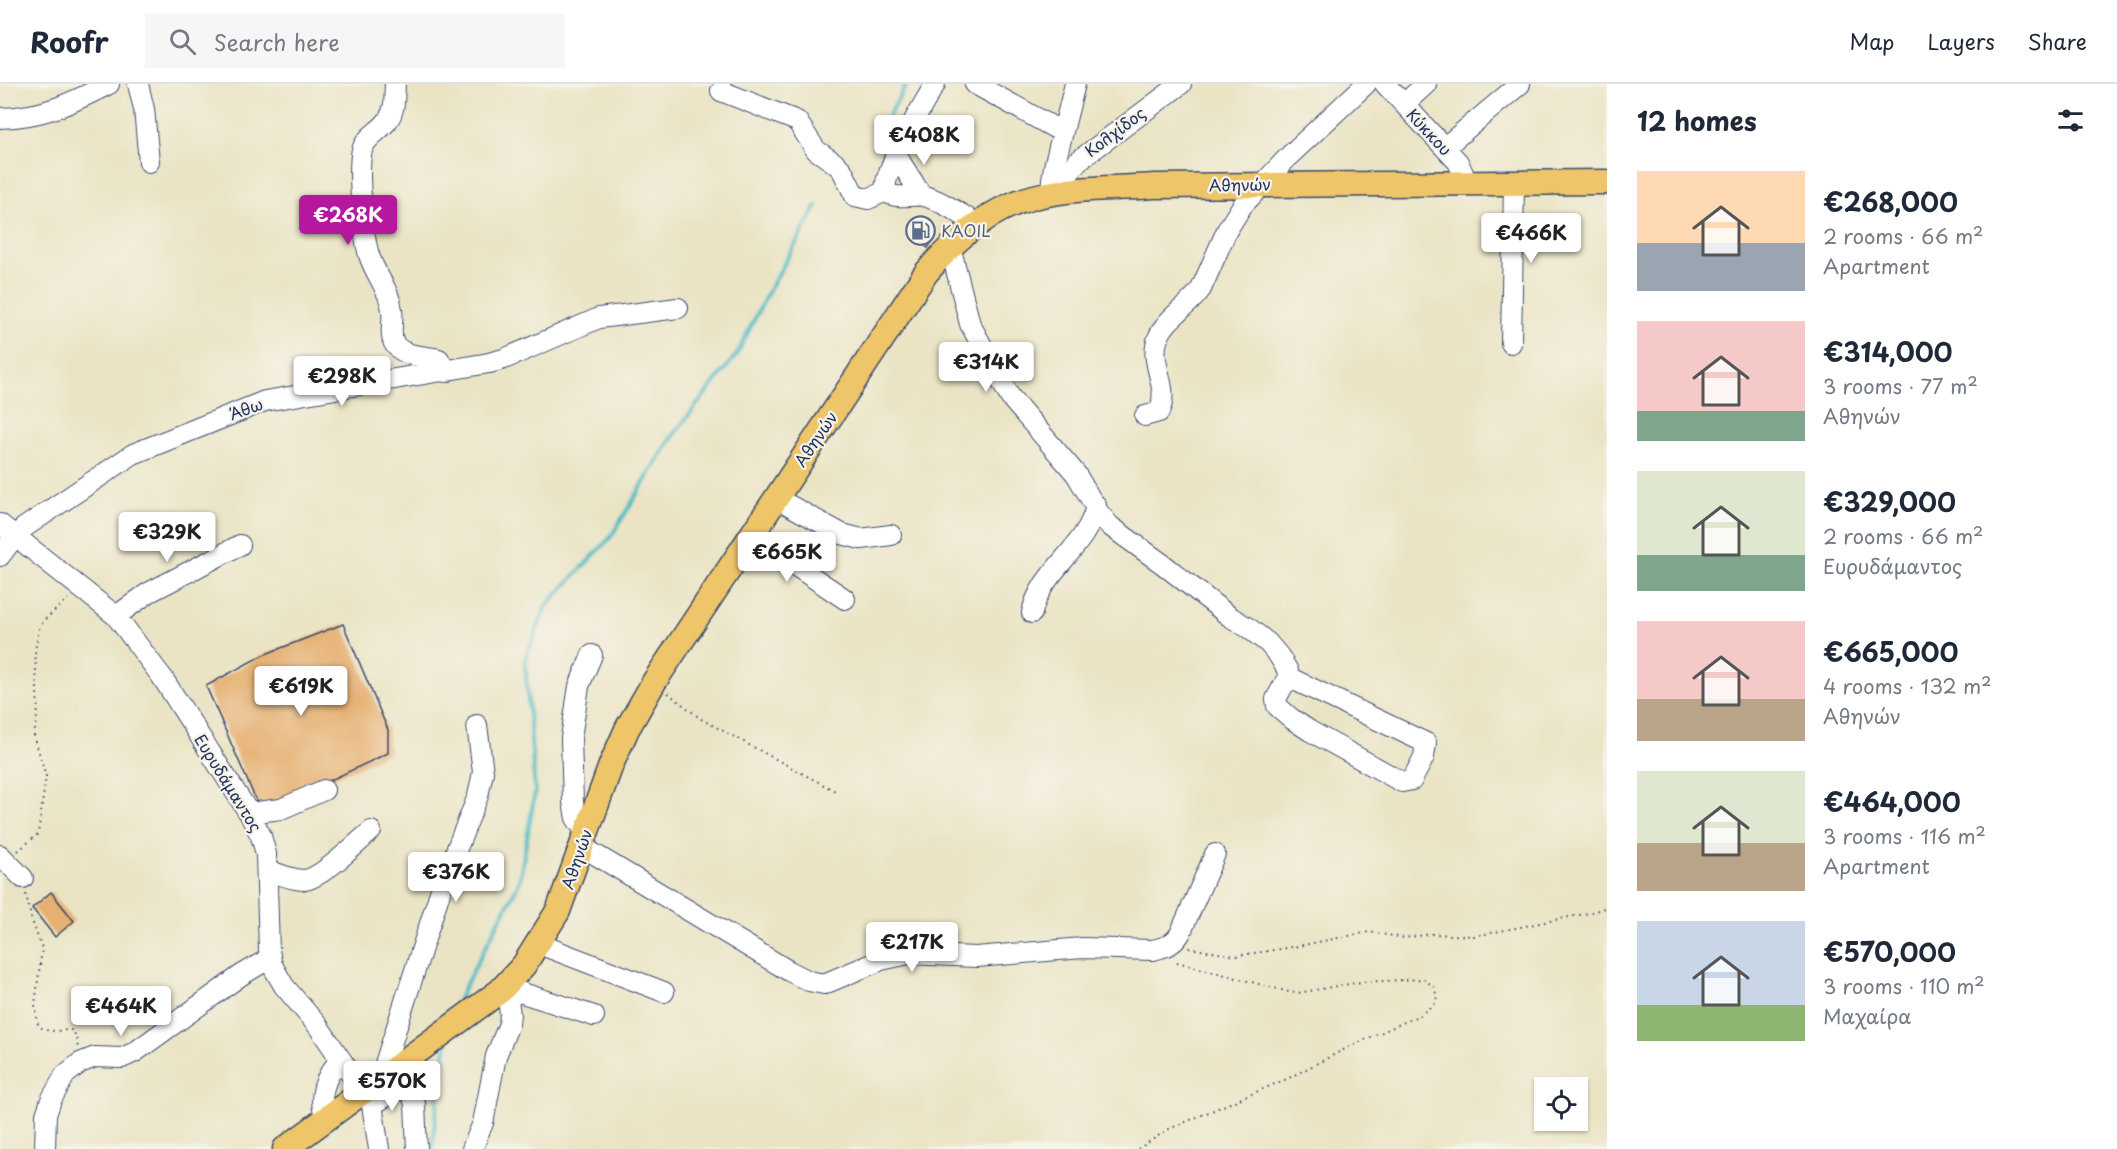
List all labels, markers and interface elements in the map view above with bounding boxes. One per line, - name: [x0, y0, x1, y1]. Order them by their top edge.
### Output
- search box: [145, 14, 565, 68]
- text: Roofr: [30, 20, 109, 63]
- icon: search: [166, 25, 199, 58]
- text: Search here: [214, 25, 339, 58]
- text: Map: [1850, 25, 1894, 57]
- text: Layers: [1927, 25, 1995, 57]
- text: Share: [2028, 25, 2087, 57]
- street label: Κολχίδος: [1079, 100, 1150, 162]
- text: 12 homes: [1637, 101, 1757, 140]
- street label: Κύκκου: [1402, 102, 1458, 160]
- icon: filters: [2054, 104, 2087, 137]
- pin: €408K: [882, 115, 966, 166]
- text: €408K: [888, 119, 960, 149]
- street label: Αθηνών: [1209, 171, 1271, 197]
- text: €268,000: [1823, 182, 1958, 221]
- pin: €268K: [306, 195, 390, 246]
- icon: home: [1685, 195, 1757, 267]
- text: €268K: [313, 199, 383, 229]
- pin: €466K: [1489, 213, 1573, 264]
- fuel station icon: KAOIL: [904, 215, 936, 247]
- text: €466K: [1495, 217, 1567, 247]
- place label: KAOIL: [941, 218, 991, 242]
- text: 2 rooms · 66 m²: [1823, 221, 1983, 251]
- text: Apartment: [1823, 251, 1930, 281]
- text: €314,000: [1823, 332, 1953, 371]
- pin: €314K: [944, 342, 1028, 393]
- icon: home: [1685, 345, 1757, 417]
- text: €314K: [953, 346, 1019, 376]
- pin: €298K: [300, 356, 384, 407]
- text: €298K: [307, 360, 377, 390]
- text: 3 rooms · 77 m²: [1823, 371, 1978, 401]
- street label: Άθω: [225, 391, 266, 425]
- text: Αθηνών: [1823, 401, 1901, 431]
- street label: Αθηνών: [788, 406, 843, 471]
- text: €329,000: [1823, 482, 1956, 521]
- icon: home: [1685, 495, 1757, 567]
- pin: €329K: [125, 512, 209, 563]
- text: €329K: [133, 516, 201, 546]
- text: 2 rooms · 66 m²: [1823, 521, 1983, 551]
- pin: €665K: [745, 532, 829, 583]
- text: €665K: [752, 536, 822, 566]
- text: Ευρυδάμαντος: [1823, 551, 1962, 581]
- text: €665,000: [1823, 632, 1958, 671]
- icon: home: [1685, 645, 1757, 717]
- pin: €619K: [259, 666, 343, 717]
- text: €619K: [268, 670, 334, 700]
- text: 4 rooms · 132 m²: [1823, 671, 1992, 701]
- text: Αθηνών: [1823, 701, 1901, 731]
- street label: Ευρυδάμαντος: [189, 729, 269, 836]
- text: €464,000: [1823, 782, 1961, 821]
- icon: home: [1685, 795, 1757, 867]
- text: 3 rooms · 116 m²: [1823, 821, 1986, 851]
- street label: Αθηνών: [555, 825, 598, 892]
- text: Apartment: [1823, 851, 1930, 881]
- pin: €376K: [414, 852, 498, 903]
- text: €376K: [422, 856, 490, 886]
- pin: €217K: [870, 922, 954, 973]
- text: €217K: [880, 926, 944, 956]
- text: €570,000: [1823, 932, 1956, 971]
- icon: home: [1685, 945, 1757, 1017]
- text: 3 rooms · 110 m²: [1823, 971, 1985, 1001]
- pin: €464K: [79, 986, 163, 1037]
- text: €464K: [85, 990, 157, 1020]
- text: Μαχαίρα: [1823, 1001, 1911, 1031]
- pin: €570K: [350, 1061, 434, 1112]
- text: €570K: [357, 1065, 427, 1095]
- map controls: [1534, 1077, 1588, 1131]
- button: locate: [1534, 1077, 1588, 1131]

